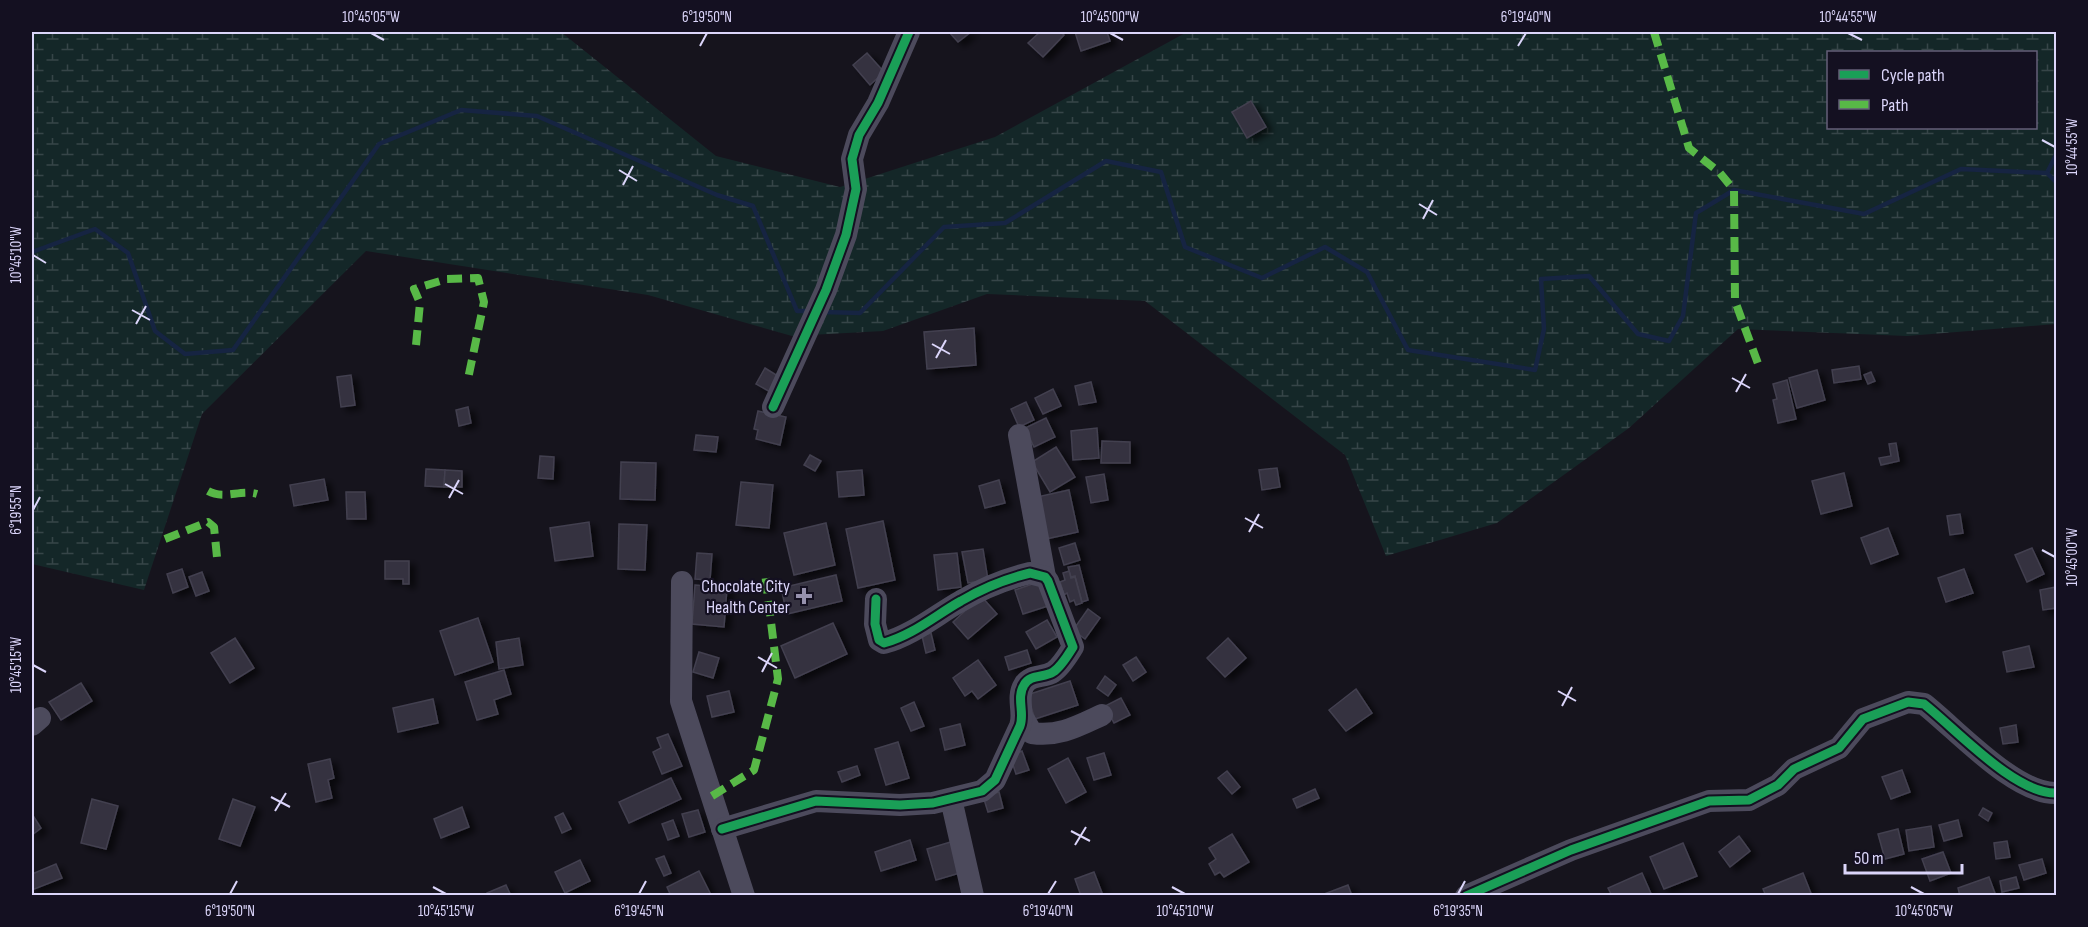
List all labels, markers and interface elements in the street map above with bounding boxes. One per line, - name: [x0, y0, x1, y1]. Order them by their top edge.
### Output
- text: 10°45'05"W: [342, 8, 400, 27]
- text: 6°19'50"N: [682, 8, 732, 27]
- text: 10°45'00"W: [1081, 8, 1139, 27]
- text: 6°19'40"N: [1501, 8, 1551, 27]
- text: 10°44'55"W: [1819, 8, 1877, 27]
- legend: [1827, 51, 2037, 129]
- text: Cycle path: [1881, 65, 1945, 86]
- text: Path: [1881, 95, 1909, 116]
- text: 10°44'55"W: [2063, 118, 2082, 176]
- text: 10°45'10"W: [7, 226, 26, 283]
- text: 6°19'55"N: [7, 485, 26, 535]
- text: 10°45'00"W: [2063, 528, 2082, 586]
- place label: Chocolate City Health Center: [701, 576, 790, 618]
- marker: Chocolate City Health Center: [795, 587, 813, 605]
- text: 10°45'15"W: [7, 637, 26, 693]
- scale bar: [1845, 837, 1962, 875]
- text: 50 m: [1854, 848, 1884, 869]
- text: 6°19'50"N: [205, 902, 255, 921]
- text: 10°45'15"W: [418, 902, 474, 921]
- text: 6°19'45"N: [614, 902, 664, 921]
- text: 6°19'40"N: [1023, 902, 1073, 921]
- text: 10°45'10"W: [1157, 902, 1214, 921]
- text: 6°19'35"N: [1433, 902, 1483, 921]
- text: 10°45'05"W: [1895, 902, 1953, 921]

